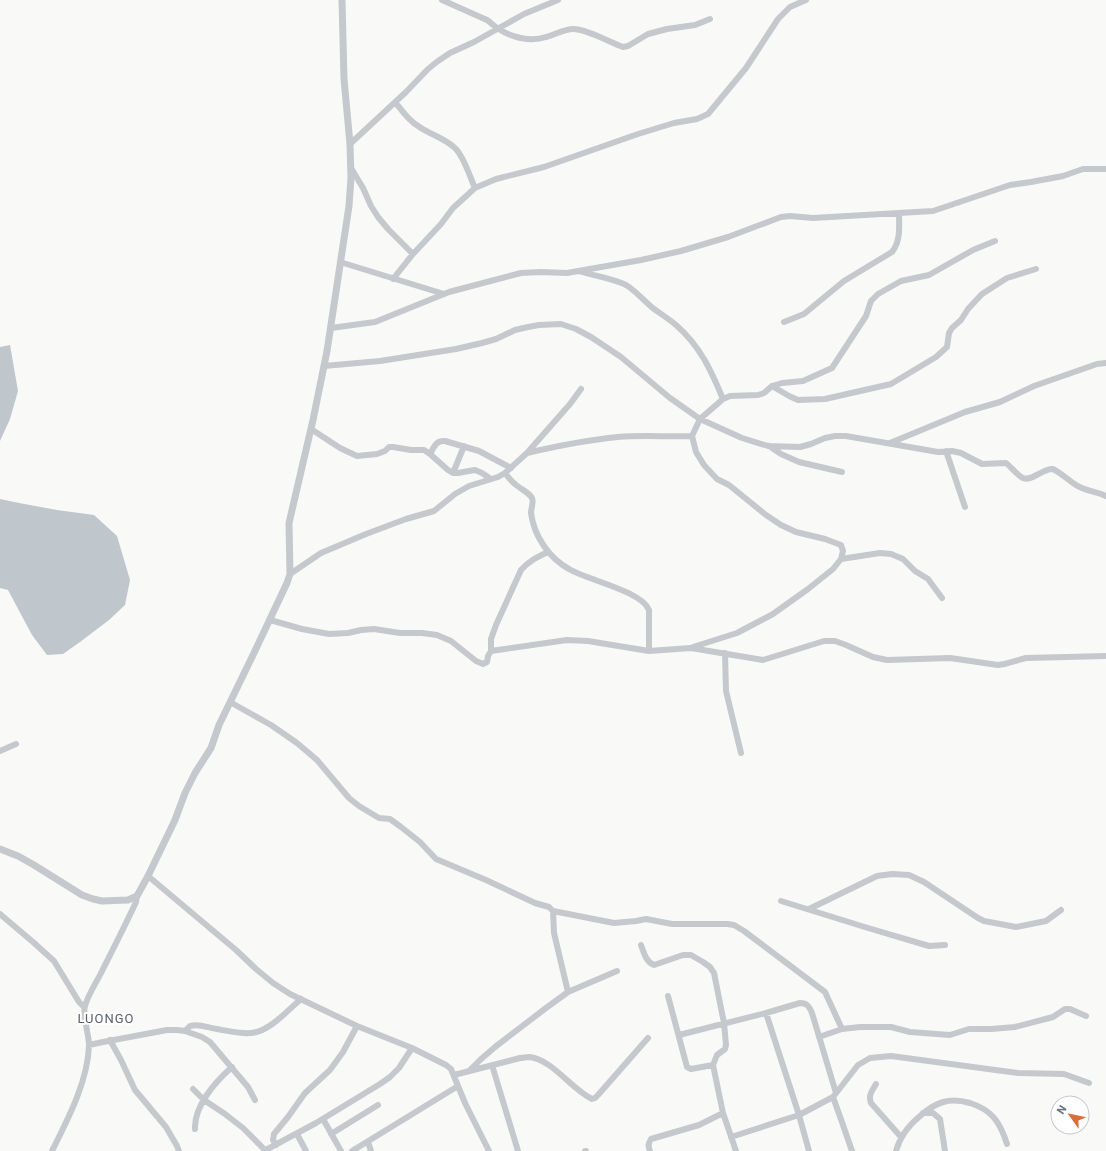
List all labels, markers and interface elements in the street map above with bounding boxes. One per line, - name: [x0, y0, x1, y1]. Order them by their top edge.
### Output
- district label: LUONGO: [77, 1011, 135, 1026]
- north arrow: [1050, 1095, 1090, 1135]
- text: N: [1054, 1103, 1070, 1117]

